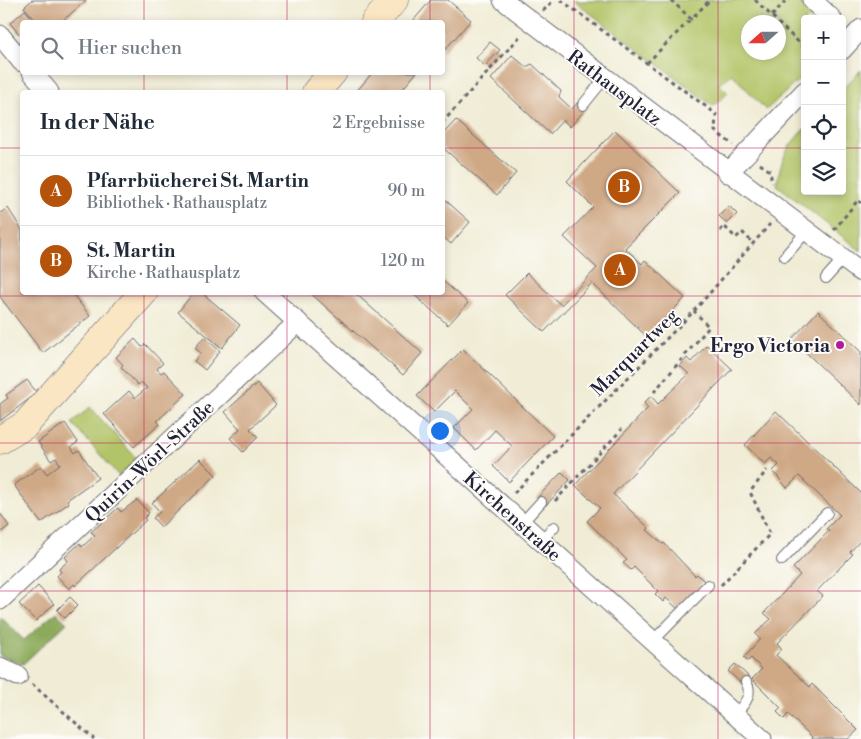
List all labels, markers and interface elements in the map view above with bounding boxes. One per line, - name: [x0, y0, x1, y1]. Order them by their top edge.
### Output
- north arrow: [741, 15, 786, 60]
- map controls: [801, 15, 846, 195]
- button: +: [801, 15, 846, 60]
- search box: [20, 20, 445, 75]
- icon: search: [38, 34, 66, 62]
- text: Hier suchen: [78, 36, 182, 60]
- street label: Rathausplatz: [562, 44, 666, 131]
- button: −: [801, 60, 846, 105]
- button: locate: [801, 105, 846, 150]
- text: In der Nähe: [40, 110, 155, 136]
- text: 2 Ergebnisse: [333, 113, 425, 133]
- button: layers: [801, 150, 846, 195]
- pin: B: [608, 168, 640, 206]
- text: Pfarrbücherei St. Martin: [87, 169, 309, 193]
- text: A: [50, 181, 62, 201]
- text: 90 m: [387, 181, 425, 201]
- text: Bibliothek · Rathausplatz: [87, 193, 267, 213]
- text: St. Martin: [87, 239, 175, 263]
- text: B: [50, 251, 62, 271]
- text: 120 m: [381, 251, 425, 271]
- pin: A: [604, 251, 636, 289]
- text: Kirche · Rathausplatz: [87, 263, 240, 283]
- street label: Marquartweg: [586, 304, 684, 402]
- place label: Ergo Victoria: [710, 334, 831, 358]
- marker: Ergo Victoria: [834, 339, 846, 351]
- street label: Quirin-Wörl-Straße: [80, 396, 219, 528]
- your location: [427, 418, 453, 444]
- street label: Kirchenstraße: [459, 467, 566, 567]

